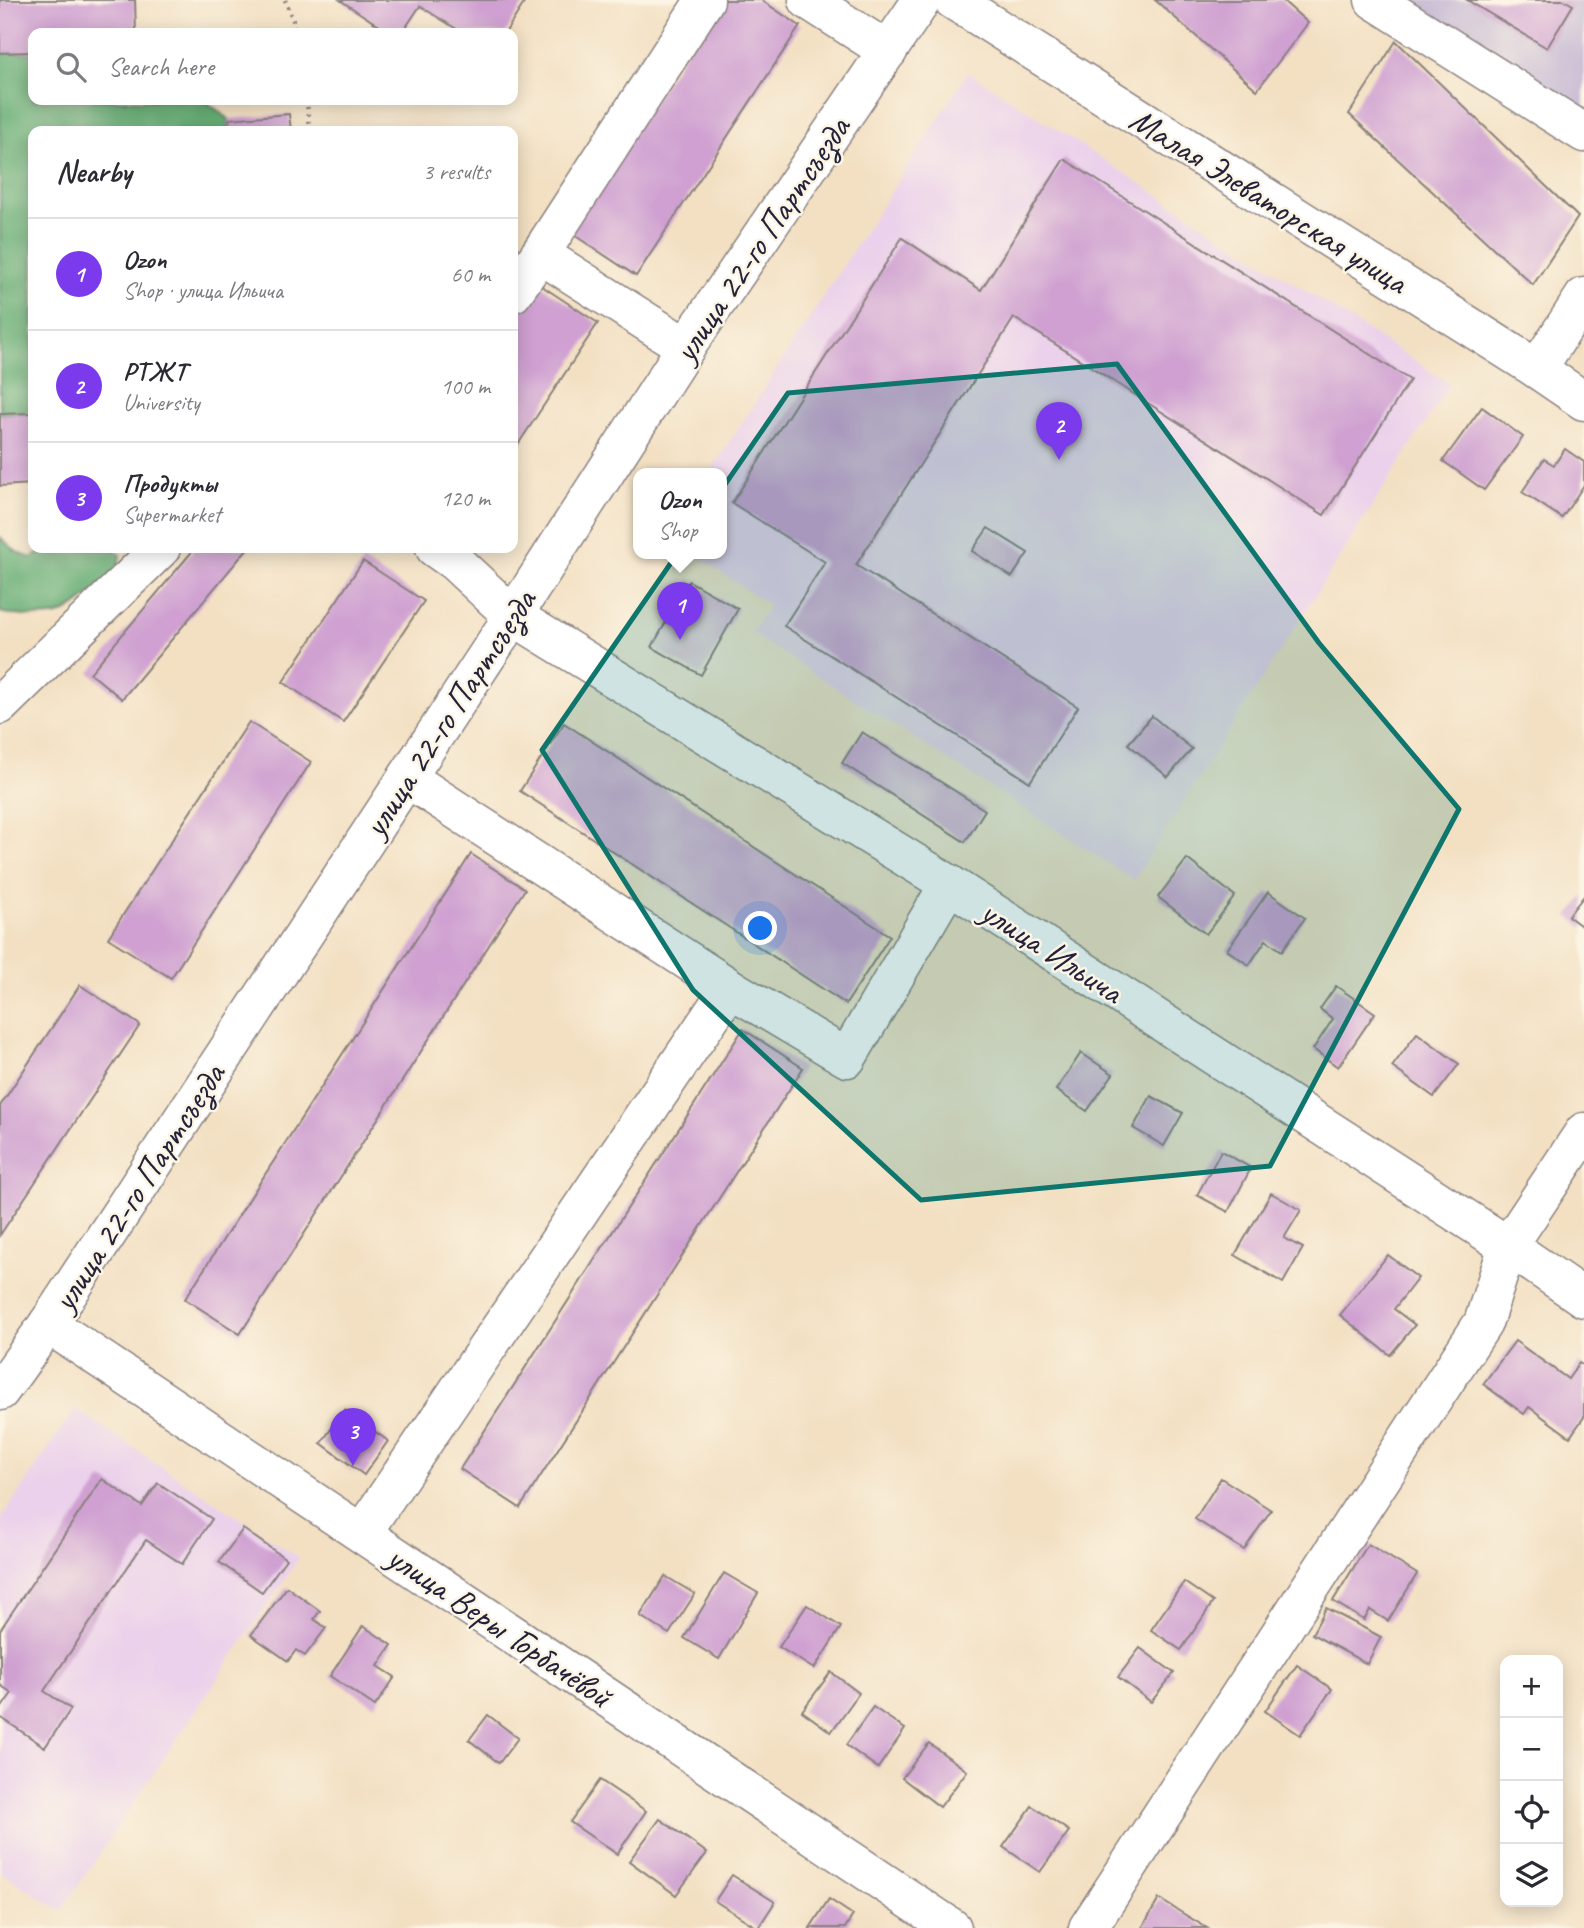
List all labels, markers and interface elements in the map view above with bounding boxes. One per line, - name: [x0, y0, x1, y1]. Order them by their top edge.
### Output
- search box: [28, 28, 518, 105]
- icon: search: [52, 48, 90, 86]
- text: Search here: [108, 50, 214, 83]
- street label: Малая Элеваторская улица: [1121, 97, 1418, 305]
- street label: улица 22-го Партсъезда: [662, 106, 861, 372]
- text: Nearby: [56, 153, 132, 191]
- text: 3 results: [423, 157, 490, 186]
- text: Ozon: [123, 243, 166, 276]
- text: 1: [74, 260, 84, 289]
- text: 60 m: [451, 260, 490, 289]
- text: Shop · улица Ильича: [123, 276, 283, 305]
- text: РТЖТ: [123, 355, 186, 388]
- text: 2: [74, 372, 84, 401]
- text: 100 m: [441, 372, 490, 401]
- text: University: [123, 388, 200, 417]
- pin: 2: [1036, 402, 1082, 460]
- text: Продукты: [123, 467, 217, 500]
- popup: [633, 468, 727, 559]
- text: Ozon: [658, 483, 702, 516]
- text: 3: [74, 484, 84, 513]
- text: 120 m: [441, 484, 490, 513]
- text: Supermarket: [123, 500, 221, 529]
- text: Shop: [658, 516, 697, 545]
- street label: улица 22-го Партсъезда: [351, 579, 547, 847]
- pin: 1: [657, 582, 703, 640]
- street label: улица Ильича: [971, 888, 1133, 1015]
- your location: [743, 911, 777, 945]
- street label: улица 22-го Партсъезда: [40, 1053, 236, 1321]
- pin: 3: [330, 1408, 376, 1466]
- street label: улица Веры Горбачёвой: [377, 1533, 623, 1720]
- map controls: [1500, 1655, 1563, 1907]
- button: +: [1500, 1655, 1563, 1718]
- button: −: [1500, 1718, 1563, 1781]
- button: locate: [1500, 1781, 1563, 1844]
- button: layers: [1500, 1844, 1563, 1907]

